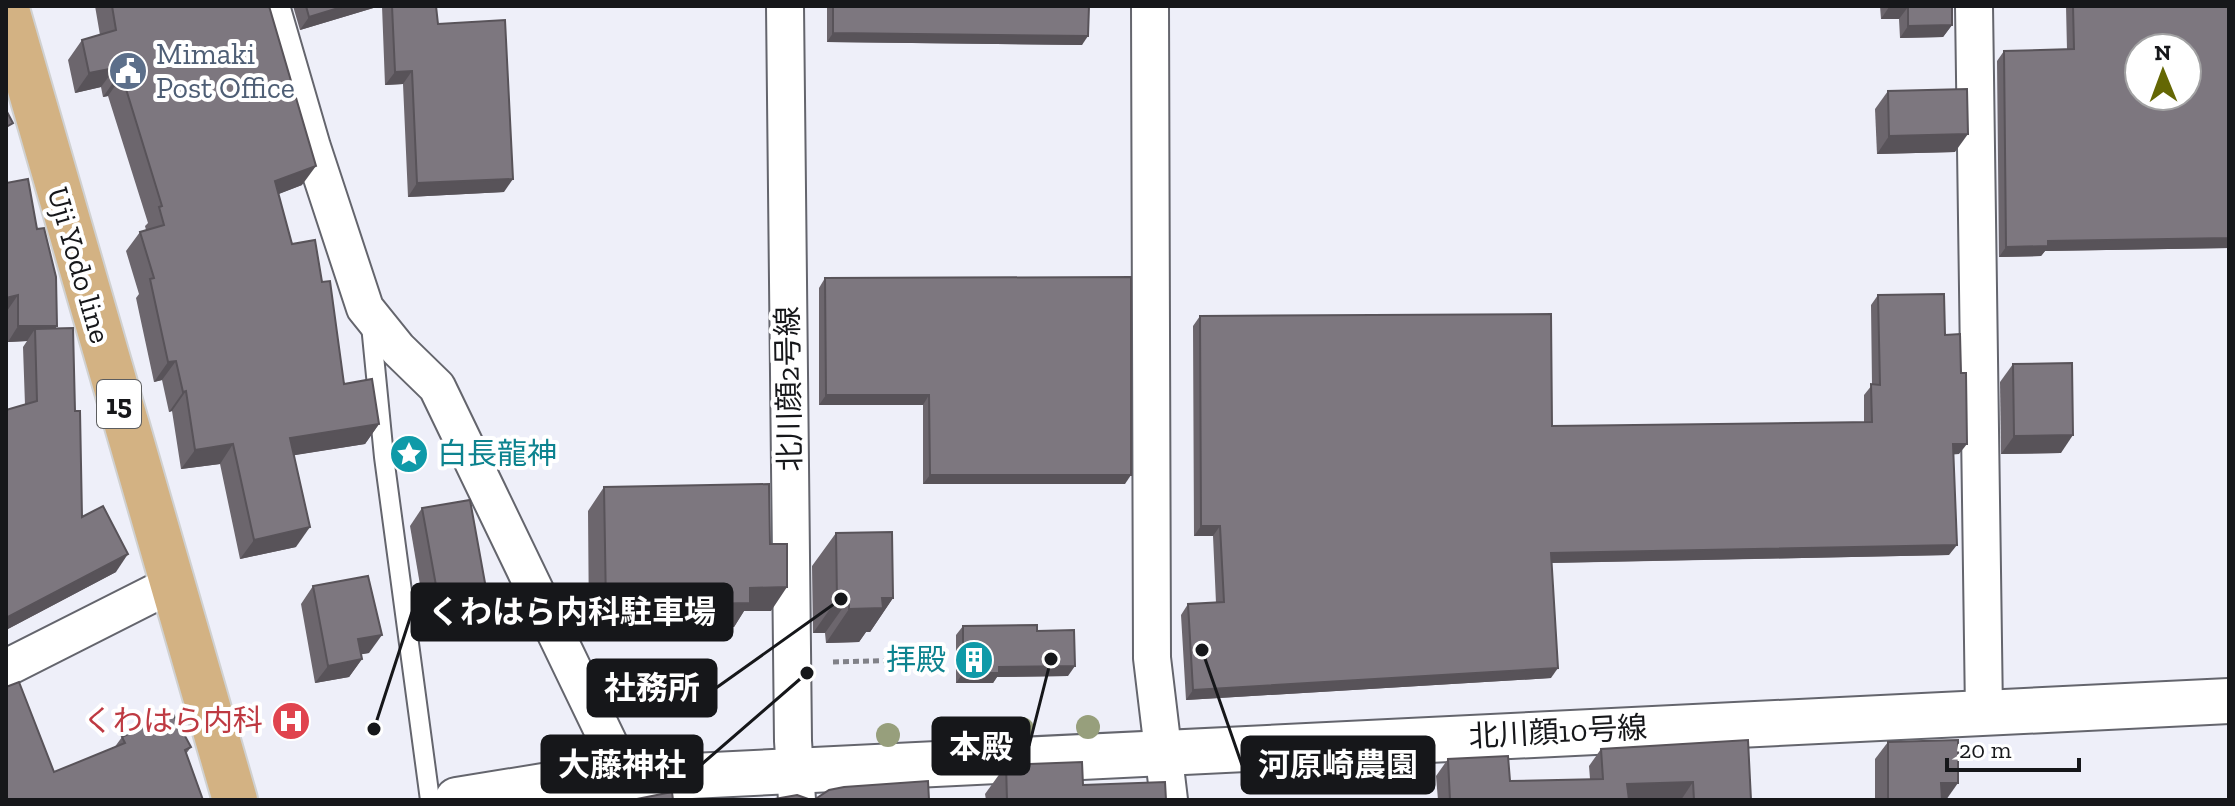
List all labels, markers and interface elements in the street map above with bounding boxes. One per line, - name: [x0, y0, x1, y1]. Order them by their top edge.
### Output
- north arrow: [2123, 32, 2203, 112]
- place label: Mimaki Post Office: [156, 36, 295, 106]
- text: N: [2154, 39, 2172, 66]
- public building icon: Mimaki Post Office: [107, 50, 149, 92]
- street label: Uji Yodo line: [40, 183, 118, 347]
- street label: 北川顔2号線: [770, 306, 808, 472]
- road number: 15: [97, 380, 141, 428]
- place icon: 白長龍神: [388, 433, 430, 475]
- place label: 白長龍神: [437, 436, 557, 472]
- callout: くわはら内科駐車場: [412, 584, 732, 640]
- text: くわはら内科駐車場: [428, 593, 716, 631]
- building icon: 拝殿: [953, 639, 995, 681]
- place label: 拝殿: [886, 642, 946, 678]
- callout: 社務所: [588, 660, 716, 716]
- text: 社務所: [604, 669, 700, 707]
- hospital icon: くわはら内科: [270, 700, 312, 742]
- place label: くわはら内科: [83, 703, 263, 739]
- street label: 北川顔10号線: [1468, 709, 1648, 755]
- callout: 本殿: [933, 718, 1029, 774]
- scale bar: [1947, 722, 2079, 772]
- text: 本殿: [949, 728, 1013, 766]
- text: 20 m: [1959, 735, 2012, 764]
- callout: 大藤神社: [542, 736, 702, 792]
- callout: 河原崎農園: [1242, 737, 1434, 793]
- text: 大藤神社: [558, 746, 686, 784]
- text: 河原崎農園: [1258, 746, 1418, 784]

